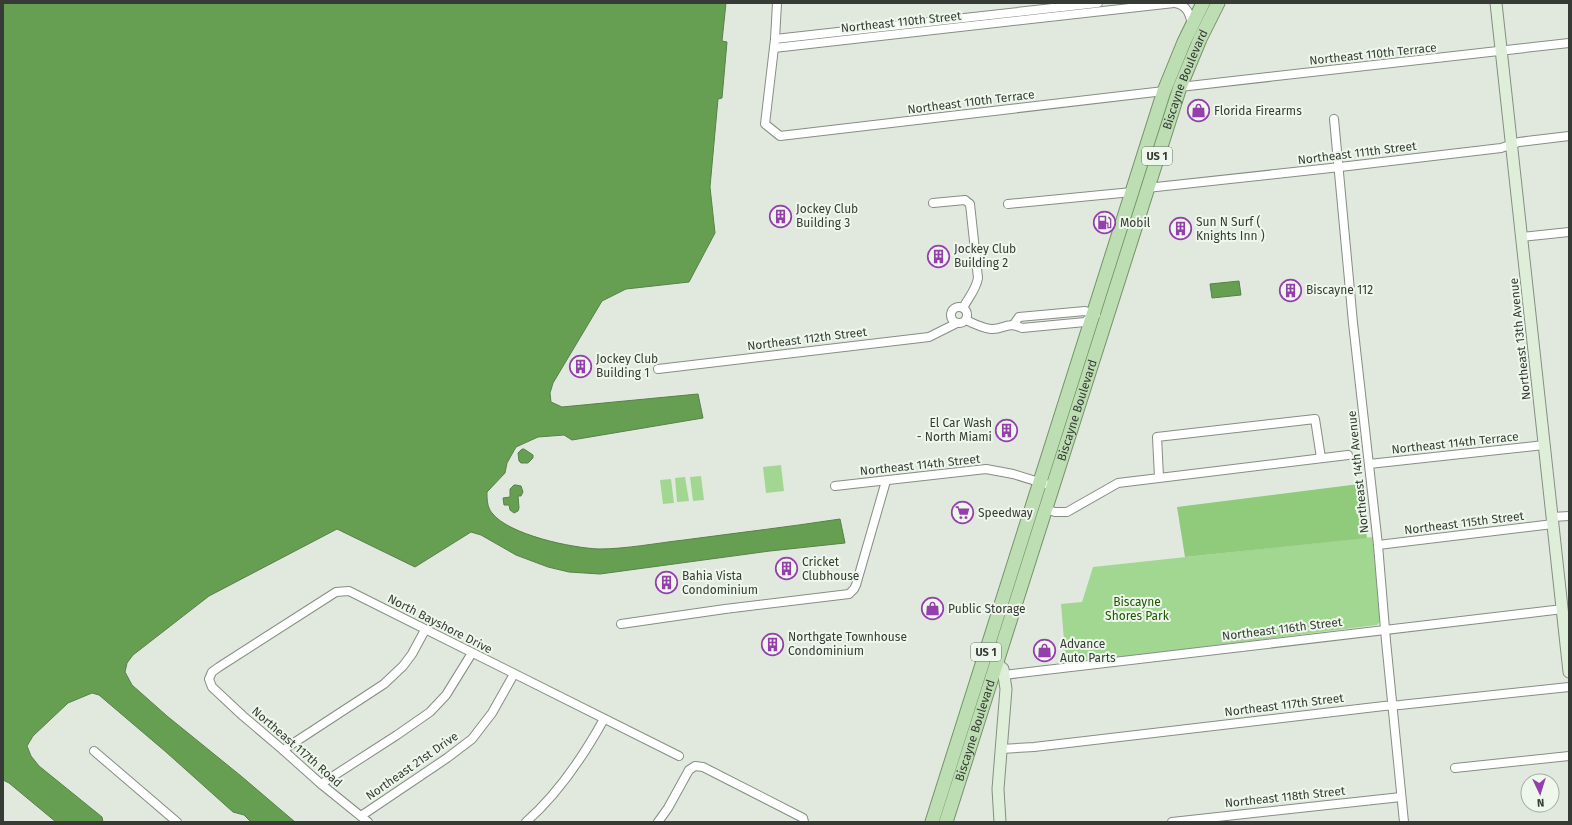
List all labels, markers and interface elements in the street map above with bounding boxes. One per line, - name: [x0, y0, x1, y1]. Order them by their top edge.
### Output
- street label: Northeast 110th Street: [840, 9, 963, 35]
- street label: Biscayne Boulevard: [1160, 27, 1211, 131]
- street label: Northeast 110th Terrace: [1309, 40, 1437, 68]
- street label: Northeast 110th Terrace: [907, 87, 1035, 117]
- shop icon: Florida Firearms: [1185, 98, 1211, 124]
- place label: Florida Firearms: [1214, 104, 1302, 118]
- street label: Northeast 111th Street: [1297, 139, 1418, 167]
- road number: US 1: [1142, 147, 1172, 165]
- place label: Jockey Club Building 3: [796, 202, 858, 230]
- building icon: Jockey Club Building 3: [767, 203, 793, 229]
- fuel station icon: Mobil: [1092, 210, 1118, 236]
- place label: Sun N Surf ( Knights Inn ): [1196, 215, 1265, 243]
- place label: Mobil: [1120, 216, 1151, 230]
- building icon: Sun N Surf ( Knights Inn ): [1167, 216, 1193, 242]
- place label: Jockey Club Building 2: [954, 242, 1016, 270]
- building icon: Jockey Club Building 2: [926, 243, 952, 269]
- building icon: Biscayne 112: [1278, 277, 1304, 303]
- street label: Northeast 13th Avenue: [1507, 277, 1533, 401]
- place label: Biscayne 112: [1306, 283, 1373, 297]
- street label: Northeast 112th Street: [746, 325, 868, 353]
- place label: Jockey Club Building 1: [596, 352, 658, 380]
- building icon: Jockey Club Building 1: [567, 353, 593, 379]
- street label: Biscayne Boulevard: [1054, 358, 1100, 463]
- street label: Northeast 14th Avenue: [1345, 410, 1371, 534]
- place label: El Car Wash - North Miami: [917, 416, 992, 444]
- building icon: El Car Wash - North Miami: [994, 417, 1020, 443]
- street label: Northeast 114th Terrace: [1391, 429, 1519, 457]
- street label: Northeast 114th Street: [859, 452, 981, 478]
- supermarket icon: Speedway: [950, 500, 976, 526]
- place label: Speedway: [978, 506, 1033, 520]
- street label: Northeast 115th Street: [1403, 509, 1525, 537]
- place label: Cricket Clubhouse: [802, 555, 859, 583]
- building icon: Cricket Clubhouse: [773, 556, 799, 582]
- place label: Bahia Vista Condominium: [682, 569, 758, 597]
- building icon: Bahia Vista Condominium: [654, 570, 680, 596]
- street label: North Bayshore Drive: [385, 592, 495, 656]
- park label: Biscayne Shores Park: [1105, 595, 1170, 623]
- shop icon: Public Storage: [919, 596, 945, 622]
- place label: Public Storage: [948, 602, 1026, 616]
- street label: Northeast 116th Street: [1221, 615, 1343, 643]
- place label: Northgate Townhouse Condominium: [788, 630, 907, 658]
- building icon: Northgate Townhouse Condominium: [759, 631, 785, 657]
- place label: Advance Auto Parts: [1060, 637, 1116, 665]
- shop icon: Advance Auto Parts: [1032, 638, 1058, 664]
- road number: US 1: [971, 643, 1001, 661]
- street label: Biscayne Boulevard: [952, 678, 998, 783]
- street label: Northeast 117th Street: [1224, 691, 1345, 719]
- street label: Northeast 117th Road: [249, 704, 345, 790]
- street label: Northeast 21st Drive: [363, 729, 461, 803]
- north arrow: [1520, 773, 1560, 813]
- street label: Northeast 118th Street: [1224, 784, 1347, 810]
- text: N: [1537, 796, 1545, 809]

